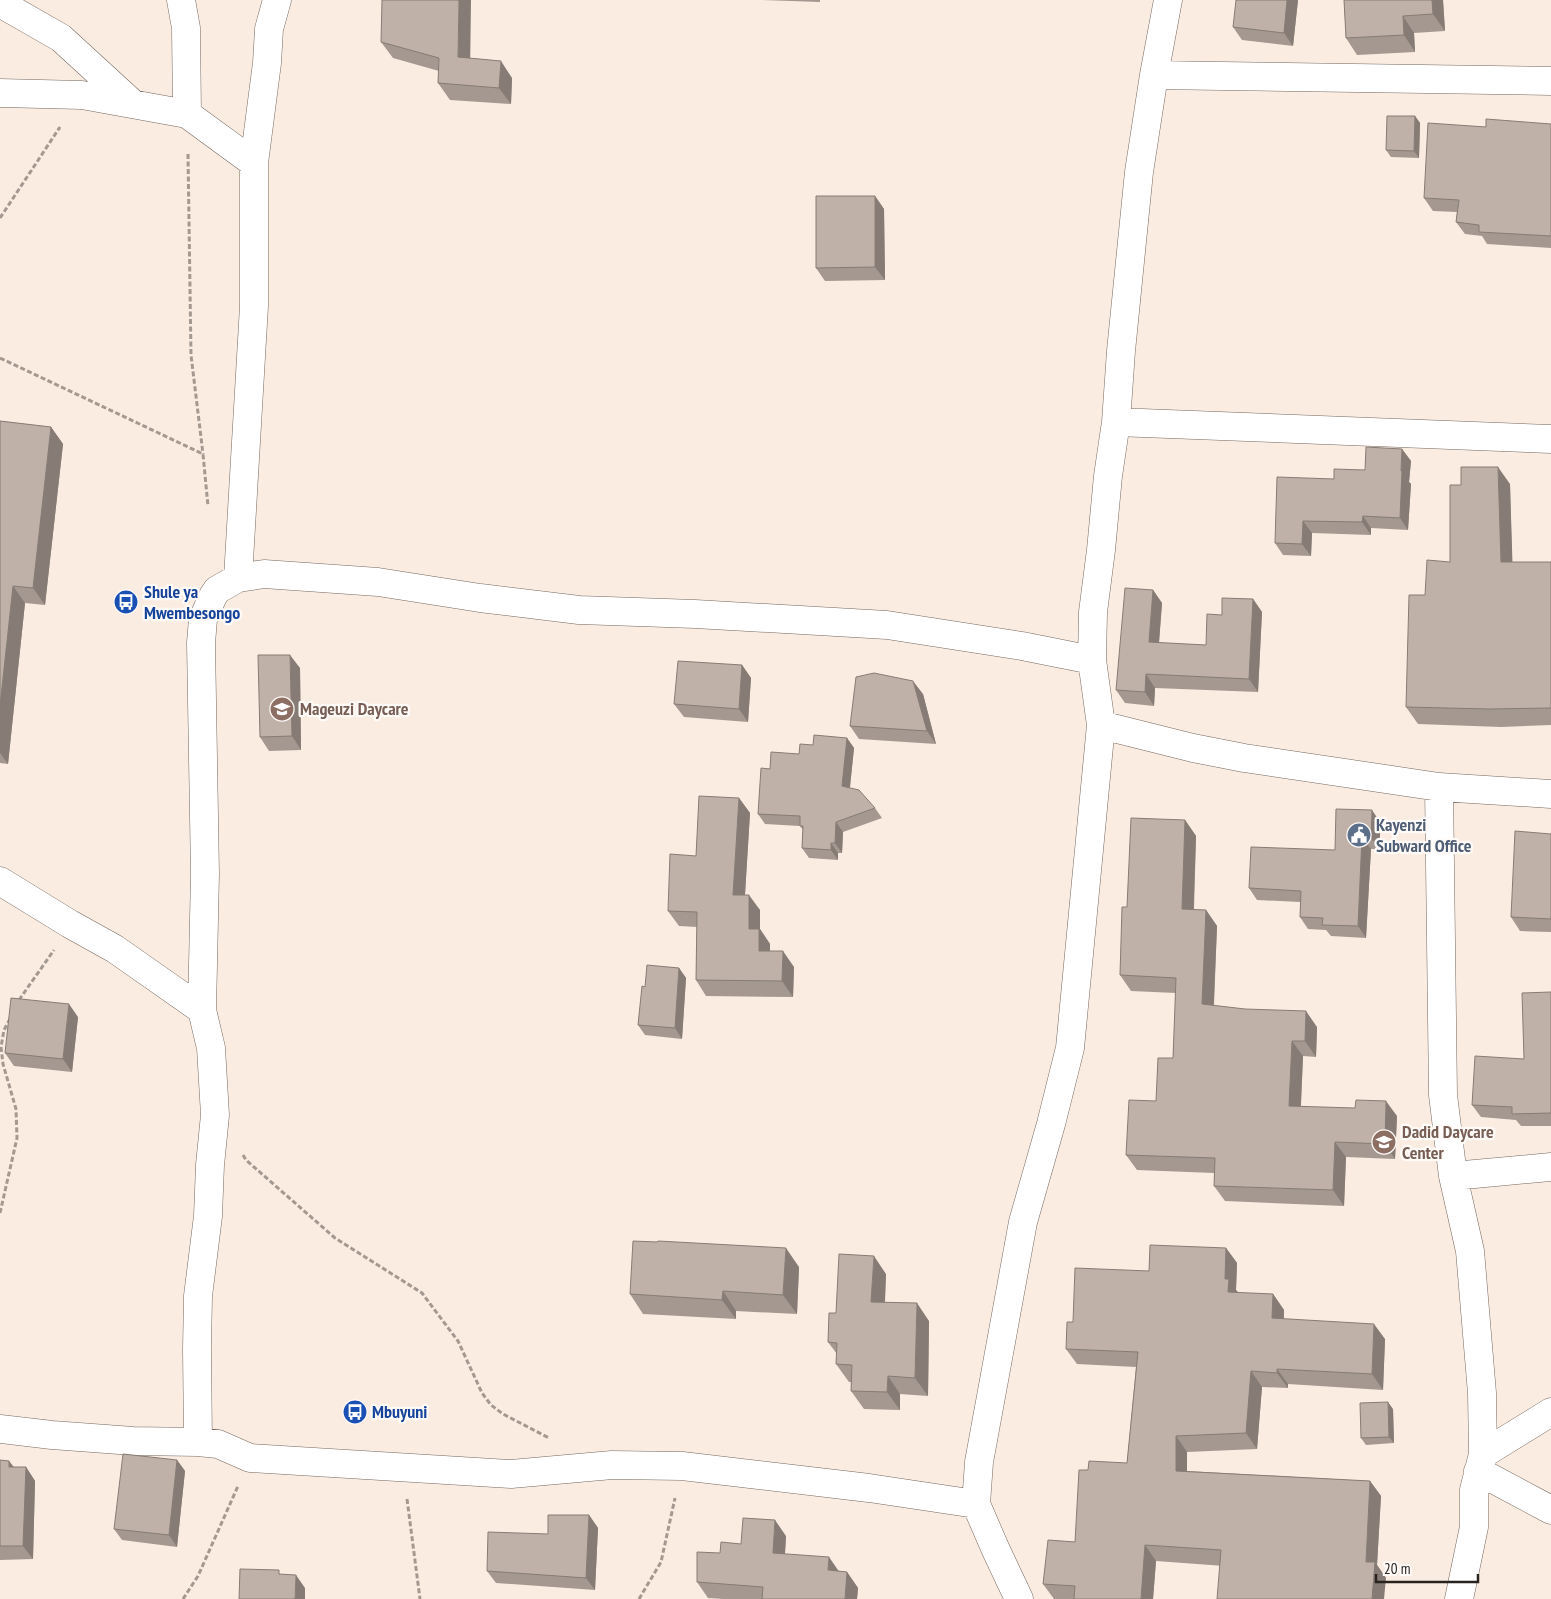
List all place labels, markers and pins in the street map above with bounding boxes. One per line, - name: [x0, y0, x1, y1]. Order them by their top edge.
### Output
- place label: Shule ya Mwembesongo: [144, 580, 240, 624]
- bus stop icon: Shule ya Mwembesongo: [113, 589, 139, 615]
- school or university icon: Mageuzi Daycare: [269, 696, 295, 722]
- place label: Mageuzi Daycare: [300, 697, 409, 720]
- place label: Kayenzi Subward Office: [1376, 813, 1472, 857]
- public building icon: Kayenzi Subward Office: [1346, 822, 1372, 848]
- place label: Dadid Daycare Center: [1402, 1120, 1494, 1164]
- school or university icon: Dadid Daycare Center: [1371, 1129, 1397, 1155]
- bus stop icon: Mbuyuni: [342, 1399, 368, 1425]
- place label: Mbuyuni: [372, 1400, 427, 1423]

